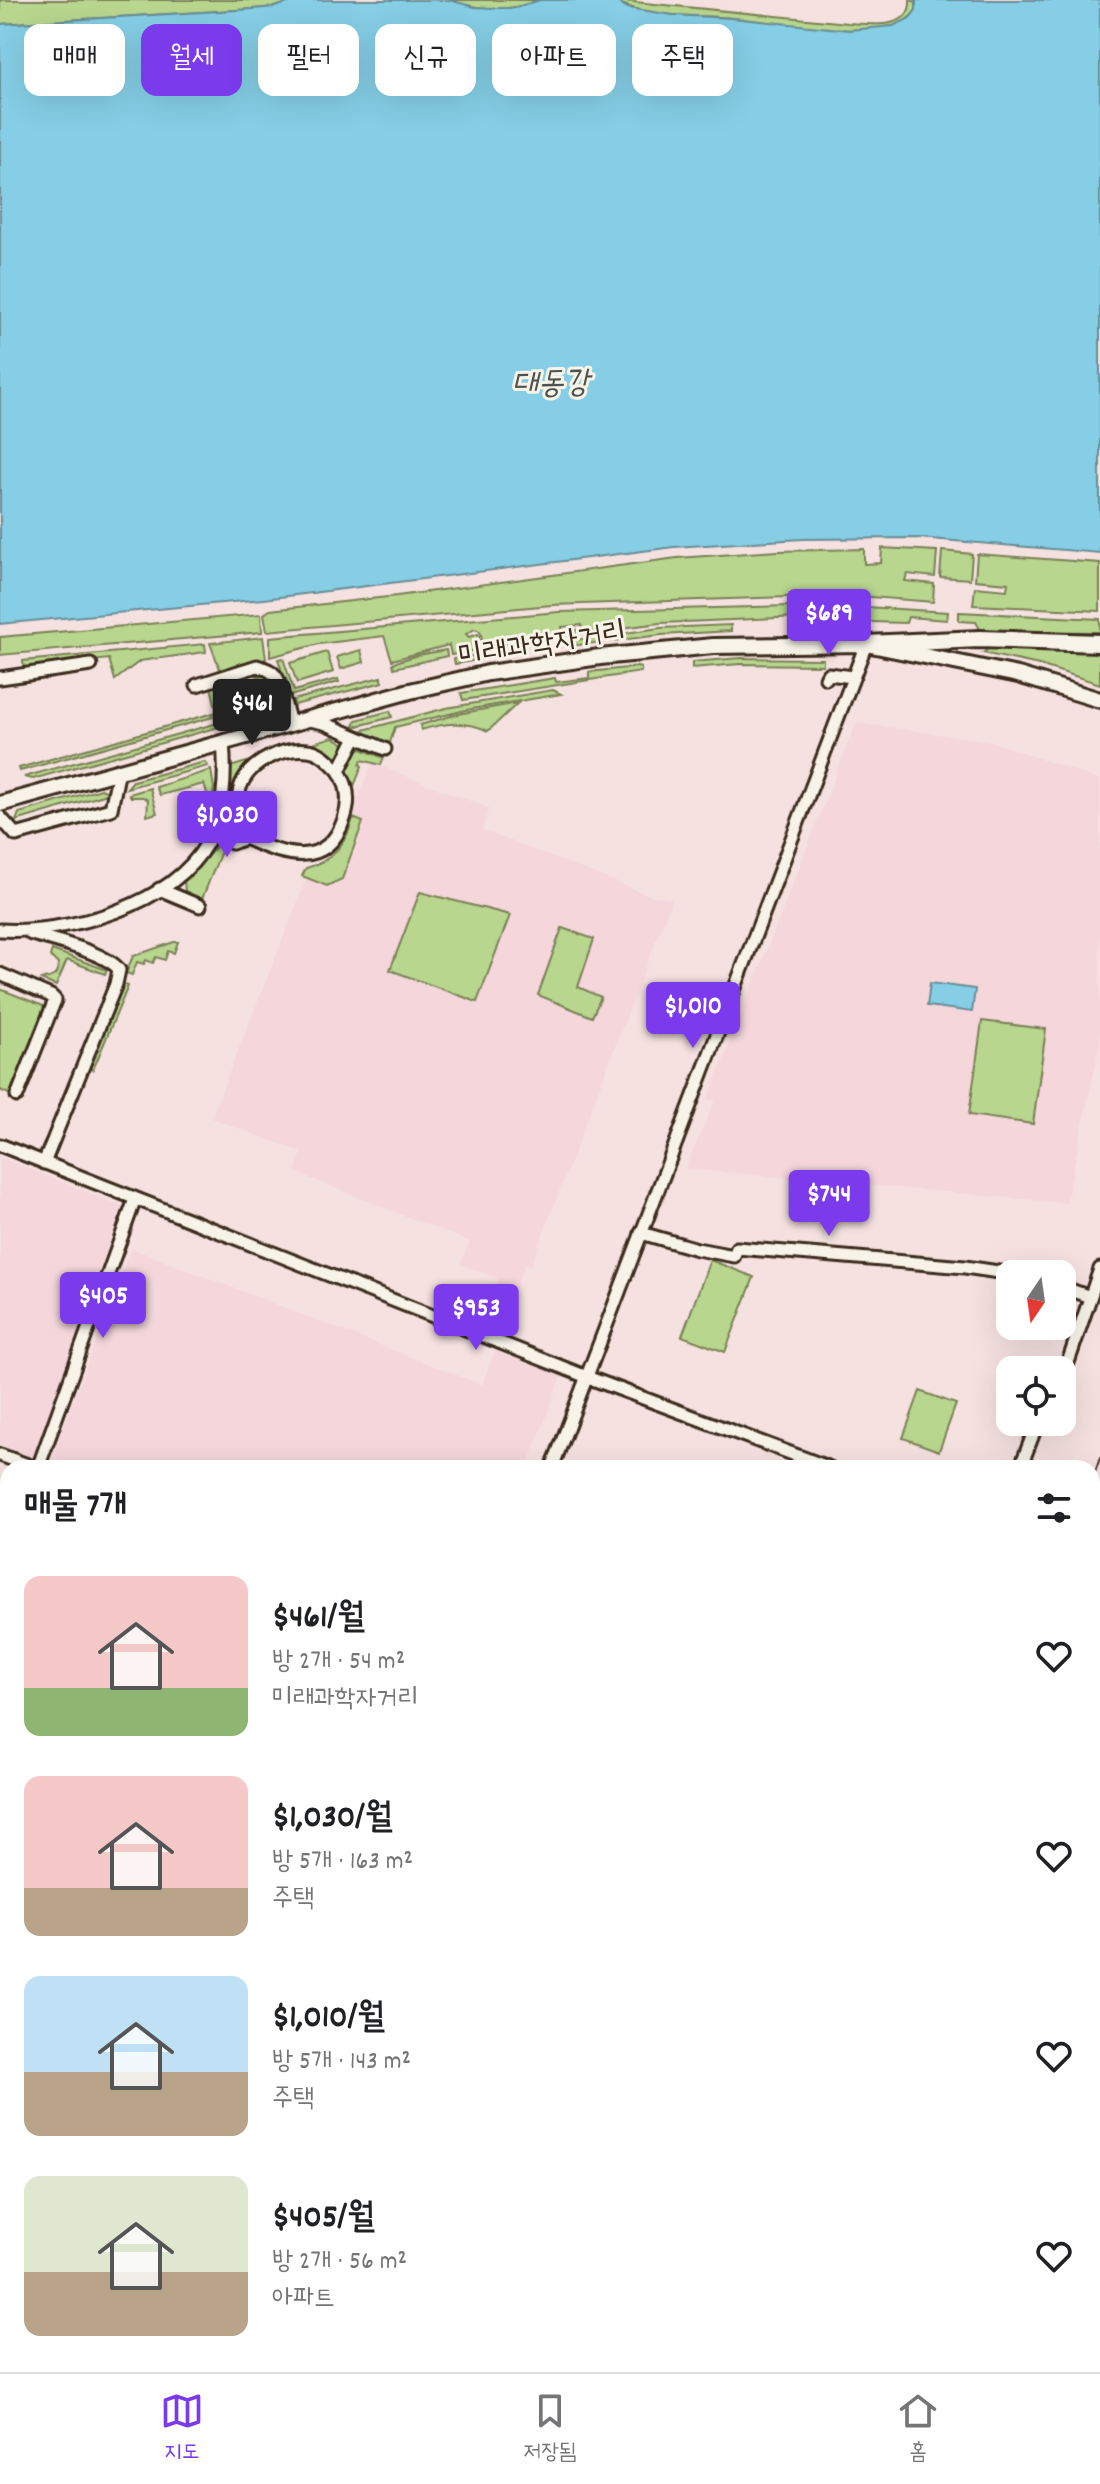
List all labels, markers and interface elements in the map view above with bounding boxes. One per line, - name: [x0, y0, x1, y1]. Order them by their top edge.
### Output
- chip: 매매: [24, 24, 125, 96]
- chip: 월세: [141, 24, 242, 96]
- chip: 필터: [258, 24, 359, 96]
- chip: 신규: [375, 24, 476, 96]
- chip: 아파트: [492, 24, 616, 96]
- chip: 주택: [632, 24, 733, 96]
- water label: 대동강: [512, 362, 593, 410]
- pin: $689: [782, 589, 876, 657]
- text: $689: [805, 596, 853, 633]
- street label: 미래과학자거리: [456, 612, 630, 681]
- pin: $461: [205, 679, 299, 747]
- text: $461: [231, 686, 273, 723]
- pin: $1,030: [162, 791, 292, 859]
- text: $1,030: [195, 798, 259, 835]
- pin: $1,010: [628, 982, 758, 1050]
- text: $1,010: [664, 989, 722, 1026]
- pin: $744: [782, 1170, 876, 1238]
- text: $744: [807, 1177, 851, 1214]
- north arrow: [996, 1260, 1076, 1340]
- map controls: [996, 1260, 1076, 1436]
- pin: $405: [56, 1272, 150, 1340]
- text: $405: [78, 1279, 128, 1316]
- pin: $953: [429, 1284, 523, 1352]
- text: $953: [452, 1291, 500, 1328]
- button: locate: [996, 1356, 1076, 1436]
- text: 매물 7개: [24, 1484, 127, 1533]
- icon: filters: [1032, 1486, 1076, 1530]
- text: $461/월: [272, 1595, 365, 1644]
- icon: home: [88, 1608, 184, 1704]
- icon: heart: [1032, 1634, 1076, 1678]
- text: 방 2개 · 54 m²: [272, 1644, 405, 1681]
- text: 미래과학자거리: [272, 1681, 418, 1718]
- text: $1,030/월: [272, 1795, 392, 1844]
- icon: home: [88, 1808, 184, 1904]
- icon: heart: [1032, 1834, 1076, 1878]
- text: 방 5개 · 163 m²: [272, 1844, 413, 1881]
- text: 주택: [272, 1881, 314, 1918]
- text: $1,010/월: [272, 1995, 385, 2044]
- icon: home: [88, 2008, 184, 2104]
- icon: heart: [1032, 2034, 1076, 2078]
- text: 방 5개 · 143 m²: [272, 2044, 411, 2081]
- text: 주택: [272, 2081, 314, 2118]
- text: $405/월: [272, 2195, 375, 2244]
- icon: home: [88, 2208, 184, 2304]
- icon: heart: [1032, 2234, 1076, 2278]
- text: 방 2개 · 56 m²: [272, 2244, 407, 2281]
- text: 아파트: [272, 2281, 335, 2318]
- tab: 지도: [160, 2389, 204, 2469]
- tab: 저장됨: [523, 2389, 577, 2469]
- tab: 홈: [896, 2389, 940, 2469]

